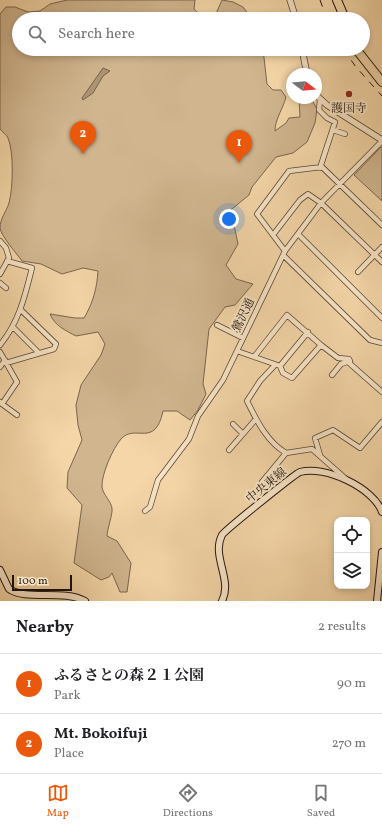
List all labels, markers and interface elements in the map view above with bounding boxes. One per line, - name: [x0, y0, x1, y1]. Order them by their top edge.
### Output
- search box: [12, 12, 370, 56]
- icon: search: [26, 23, 48, 45]
- text: Search here: [58, 24, 135, 45]
- north arrow: [286, 68, 322, 104]
- marker: 護国寺: [344, 89, 354, 99]
- place label: 護国寺: [331, 101, 367, 117]
- pin: 2: [70, 121, 96, 154]
- pin: 1: [226, 130, 252, 163]
- your location: [219, 209, 239, 229]
- street label: 鶯沢通: [229, 296, 259, 335]
- street label: 中央東線: [243, 464, 290, 507]
- map controls: [334, 517, 370, 589]
- button: locate: [334, 517, 370, 553]
- button: layers: [334, 553, 370, 589]
- scale bar: [12, 573, 72, 592]
- text: 100 m: [18, 574, 48, 589]
- text: Nearby: [16, 616, 74, 639]
- text: 2 results: [318, 618, 366, 636]
- text: ふるさとの森２１公園: [54, 666, 204, 687]
- text: 1: [26, 675, 32, 693]
- text: 90 m: [337, 675, 366, 693]
- text: Park: [54, 687, 81, 705]
- text: Mt. Bokoifuji: [54, 724, 148, 745]
- text: 2: [26, 735, 32, 753]
- text: 270 m: [332, 735, 366, 753]
- text: Place: [54, 745, 84, 763]
- tab: Map: [47, 782, 69, 821]
- tab: Directions: [163, 782, 213, 821]
- tab: Saved: [307, 782, 335, 821]

